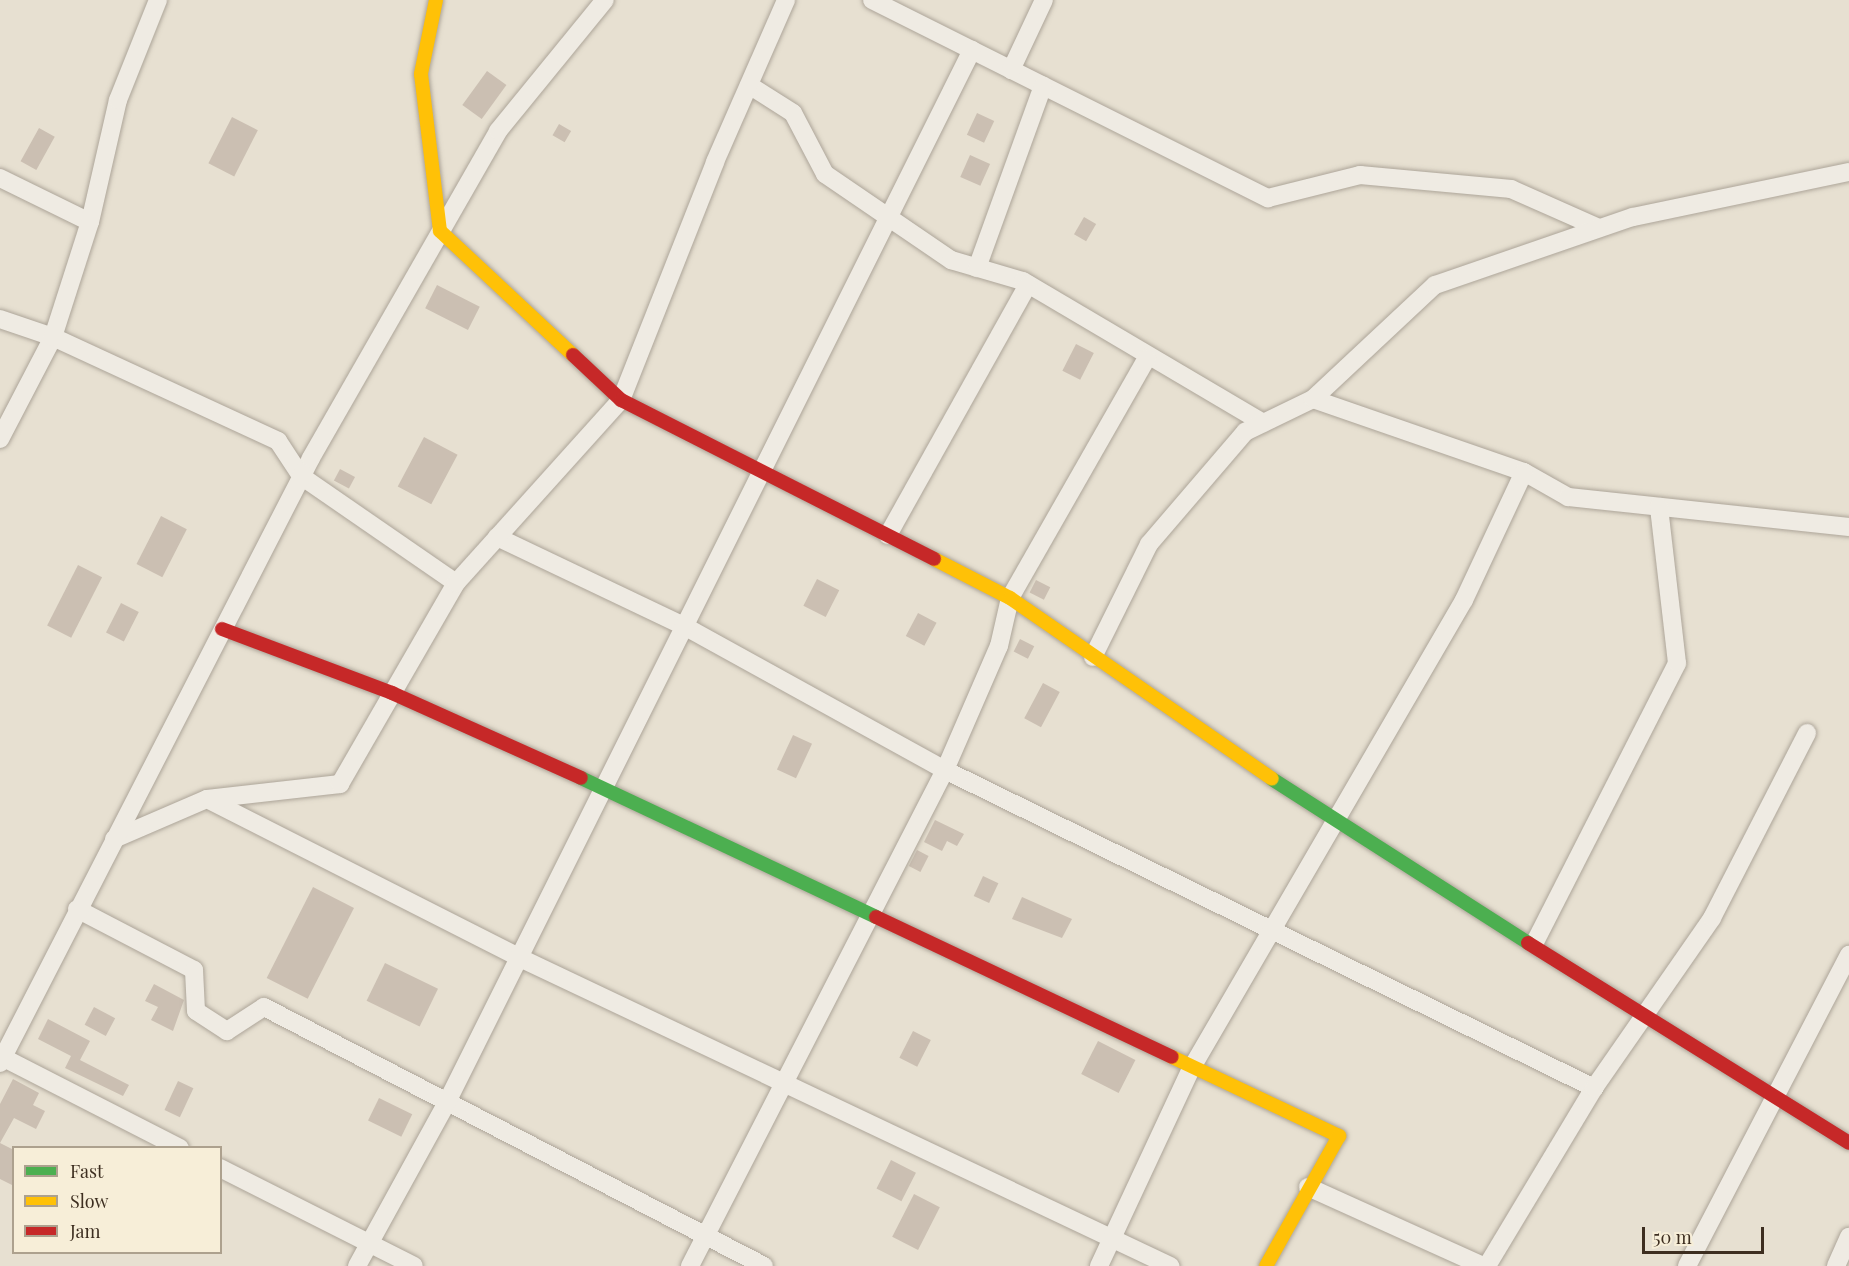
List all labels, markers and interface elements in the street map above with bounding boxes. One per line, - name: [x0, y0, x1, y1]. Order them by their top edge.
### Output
- legend: [12, 1146, 222, 1254]
- text: Fast: [70, 1159, 103, 1183]
- text: Slow: [70, 1189, 108, 1213]
- scale bar: [1645, 1215, 1766, 1253]
- text: Jam: [70, 1219, 100, 1243]
- text: 50 m: [1653, 1225, 1692, 1249]

